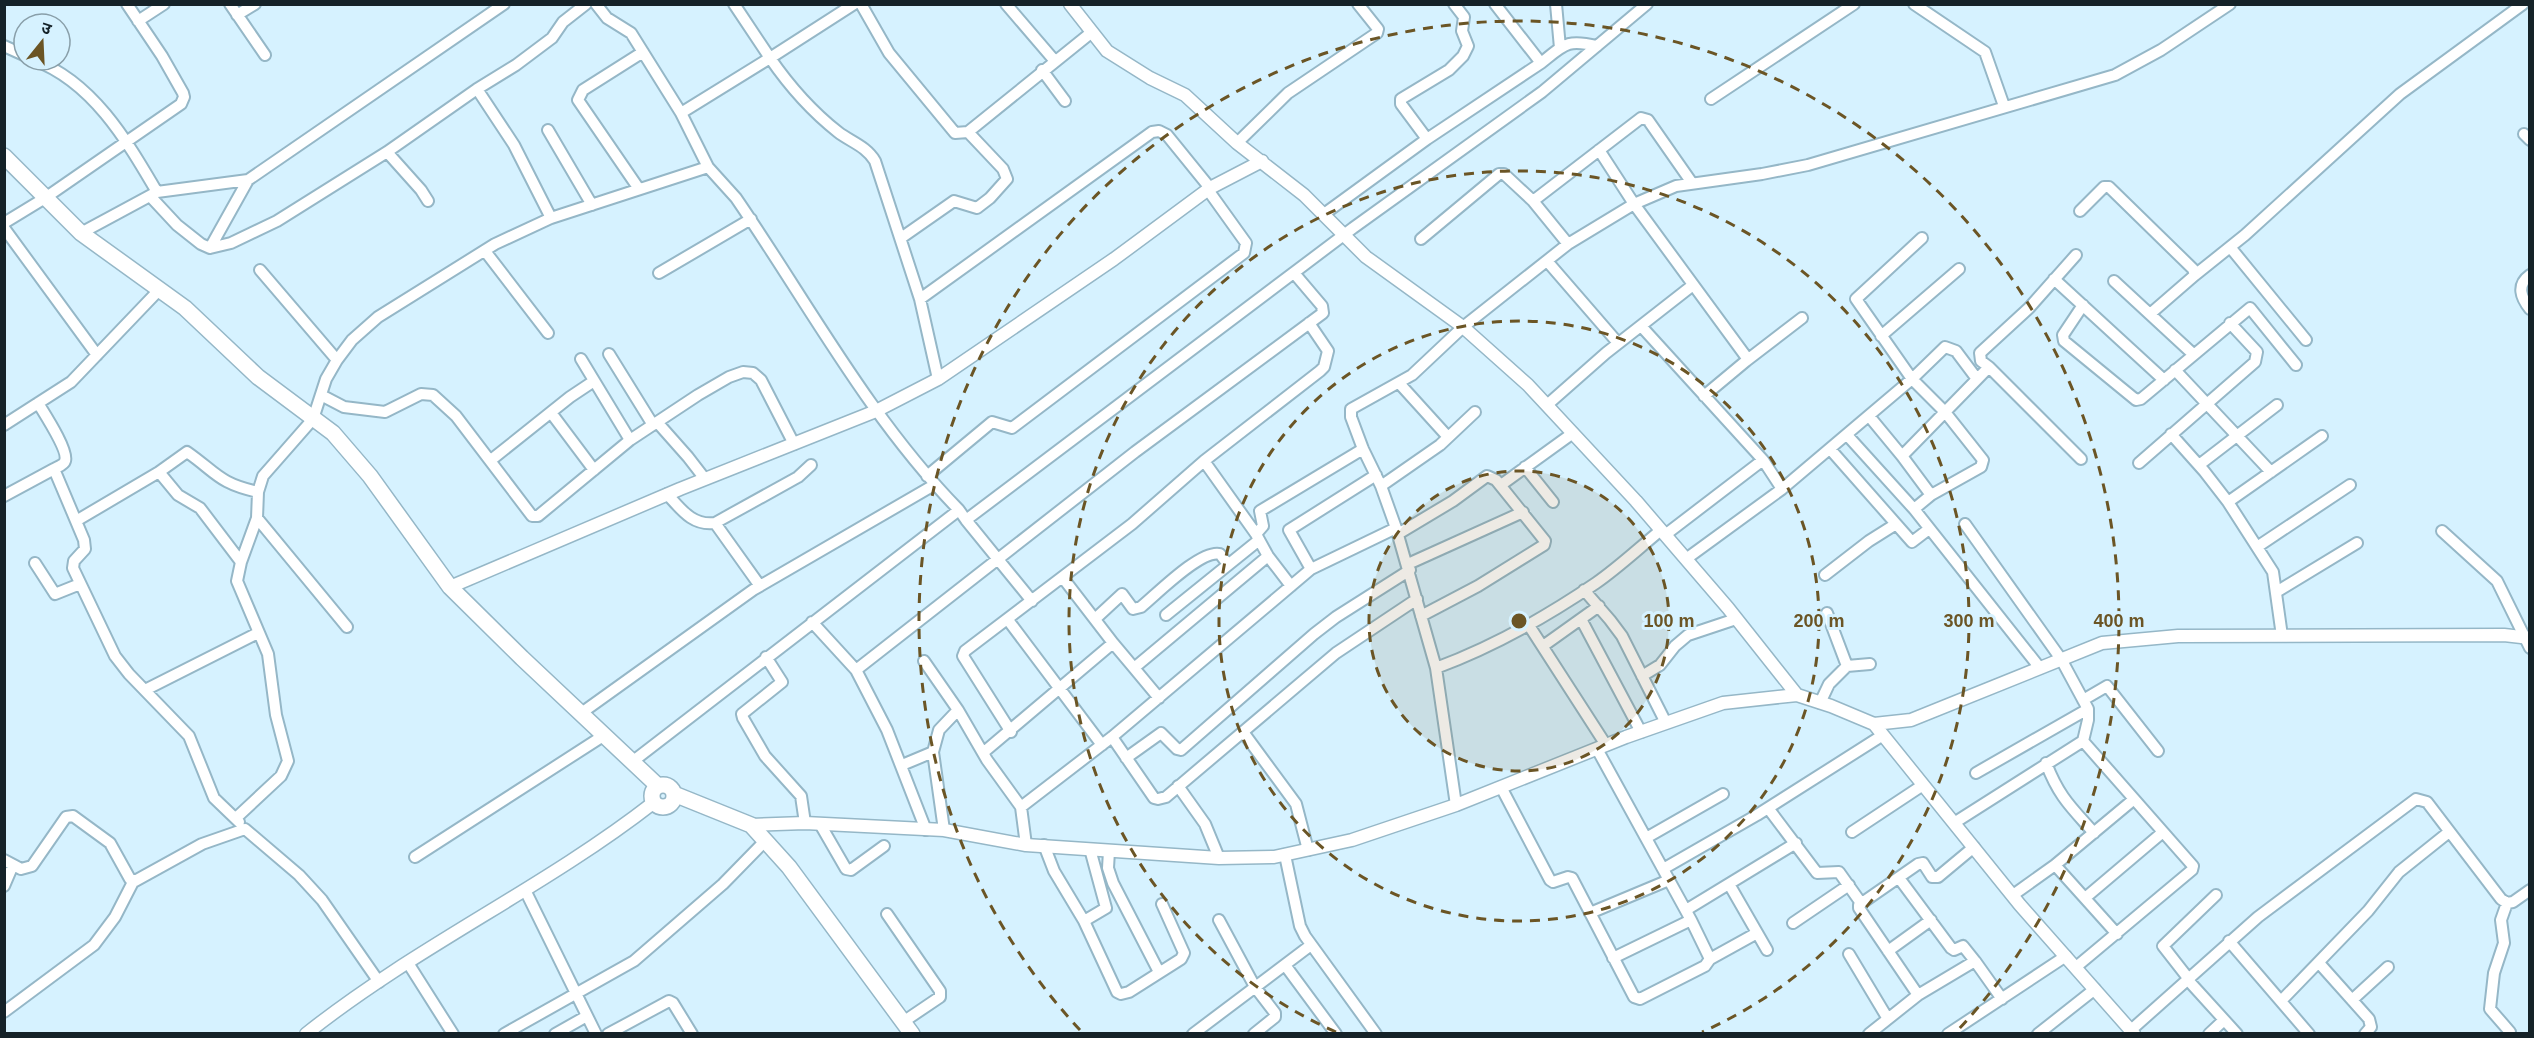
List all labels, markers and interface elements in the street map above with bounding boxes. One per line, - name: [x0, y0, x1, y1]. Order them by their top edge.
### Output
- north arrow: [12, 12, 72, 72]
- text: उ: [39, 19, 54, 38]
- centre of rings: [1509, 611, 1529, 631]
- text: 100 m: [1643, 611, 1695, 631]
- text: 200 m: [1793, 611, 1845, 631]
- text: 300 m: [1943, 611, 1995, 631]
- text: 400 m: [2093, 611, 2145, 631]

